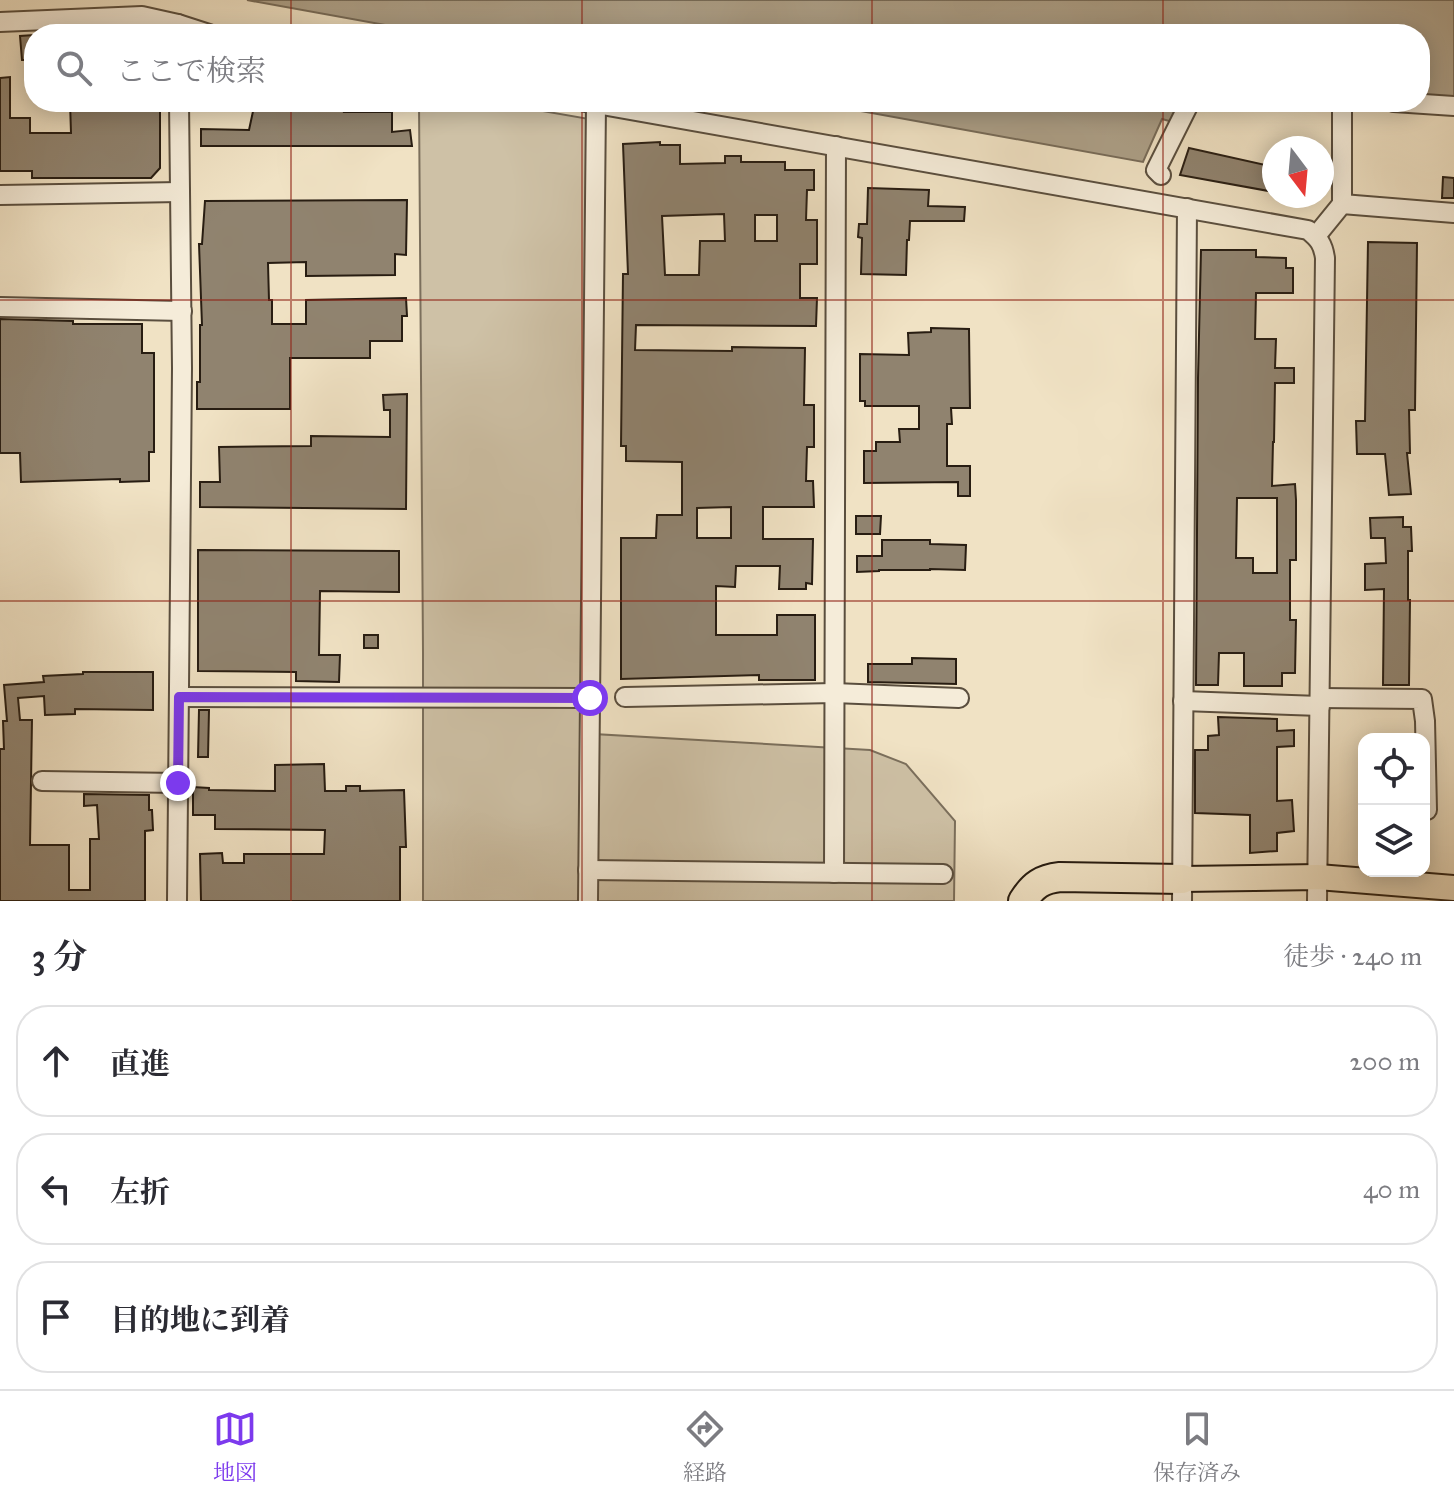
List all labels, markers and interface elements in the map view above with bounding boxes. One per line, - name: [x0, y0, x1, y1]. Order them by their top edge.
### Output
- search box: [24, 24, 1430, 112]
- icon: search: [52, 46, 96, 90]
- text: ここで検索: [116, 53, 266, 89]
- north arrow: [1262, 136, 1334, 208]
- route start: [572, 680, 608, 716]
- map controls: [1358, 733, 1430, 877]
- button: locate: [1358, 733, 1430, 805]
- route end: [160, 765, 196, 801]
- button: layers: [1358, 805, 1430, 877]
- text: 3 分: [32, 936, 87, 977]
- text: 徒歩 · 240 m: [1283, 940, 1422, 972]
- icon: ahead: [34, 1039, 78, 1083]
- text: 200 m: [1349, 1045, 1420, 1077]
- text: 直進: [110, 1046, 170, 1082]
- icon: left: [34, 1167, 78, 1211]
- text: 40 m: [1363, 1173, 1420, 1205]
- text: 左折: [110, 1174, 170, 1210]
- icon: arrive: [34, 1295, 78, 1339]
- text: 目的地に到着: [110, 1302, 290, 1338]
- tab: 地図: [213, 1407, 257, 1486]
- tab: 経路: [683, 1407, 727, 1486]
- tab: 保存済み: [1153, 1407, 1241, 1486]

